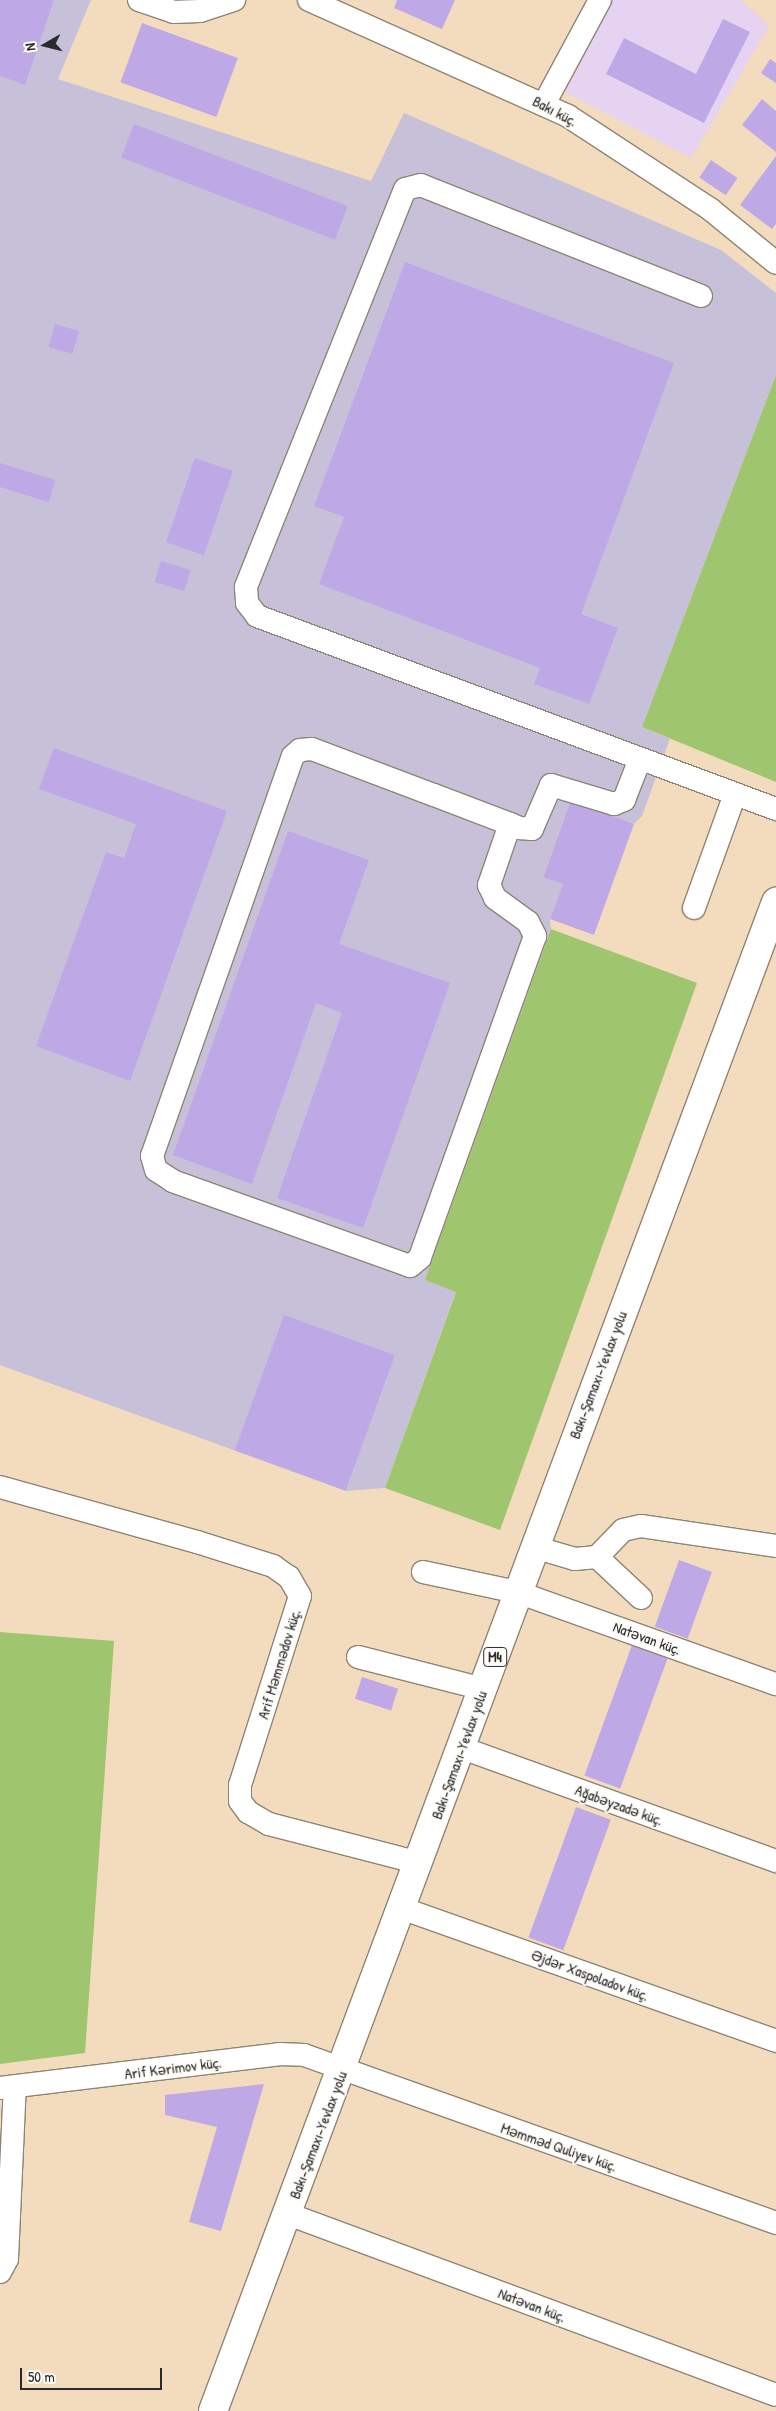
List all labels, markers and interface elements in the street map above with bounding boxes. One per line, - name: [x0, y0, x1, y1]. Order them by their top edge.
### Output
- north arrow: [20, 20, 70, 70]
- text: N: [20, 42, 40, 52]
- street label: Bakı küç.: [530, 92, 580, 130]
- street label: Bakı-Şamaxı-Yevlax yolu: [565, 1309, 631, 1441]
- street label: Arif Məmmədov küç.: [254, 1607, 304, 1721]
- street label: Natəvan küç.: [611, 1617, 683, 1659]
- road number: M4: [482, 1645, 508, 1668]
- street label: Bakı-Şamaxı-Yevlax yolu: [427, 1688, 491, 1822]
- street label: Ağabəyzadə küç.: [573, 1781, 665, 1829]
- street label: Əjdər Xaspoladov küç.: [529, 1945, 651, 2005]
- street label: Arif Kərimov küç.: [123, 2053, 223, 2083]
- street label: Bakı-Şamaxı-Yevlax yolu: [285, 2069, 351, 2201]
- street label: Məmməd Quliyev küç.: [499, 2119, 619, 2175]
- street label: Natəvan küç.: [496, 2284, 568, 2326]
- scale bar: [22, 2358, 165, 2390]
- text: 50 m: [28, 2366, 55, 2387]

